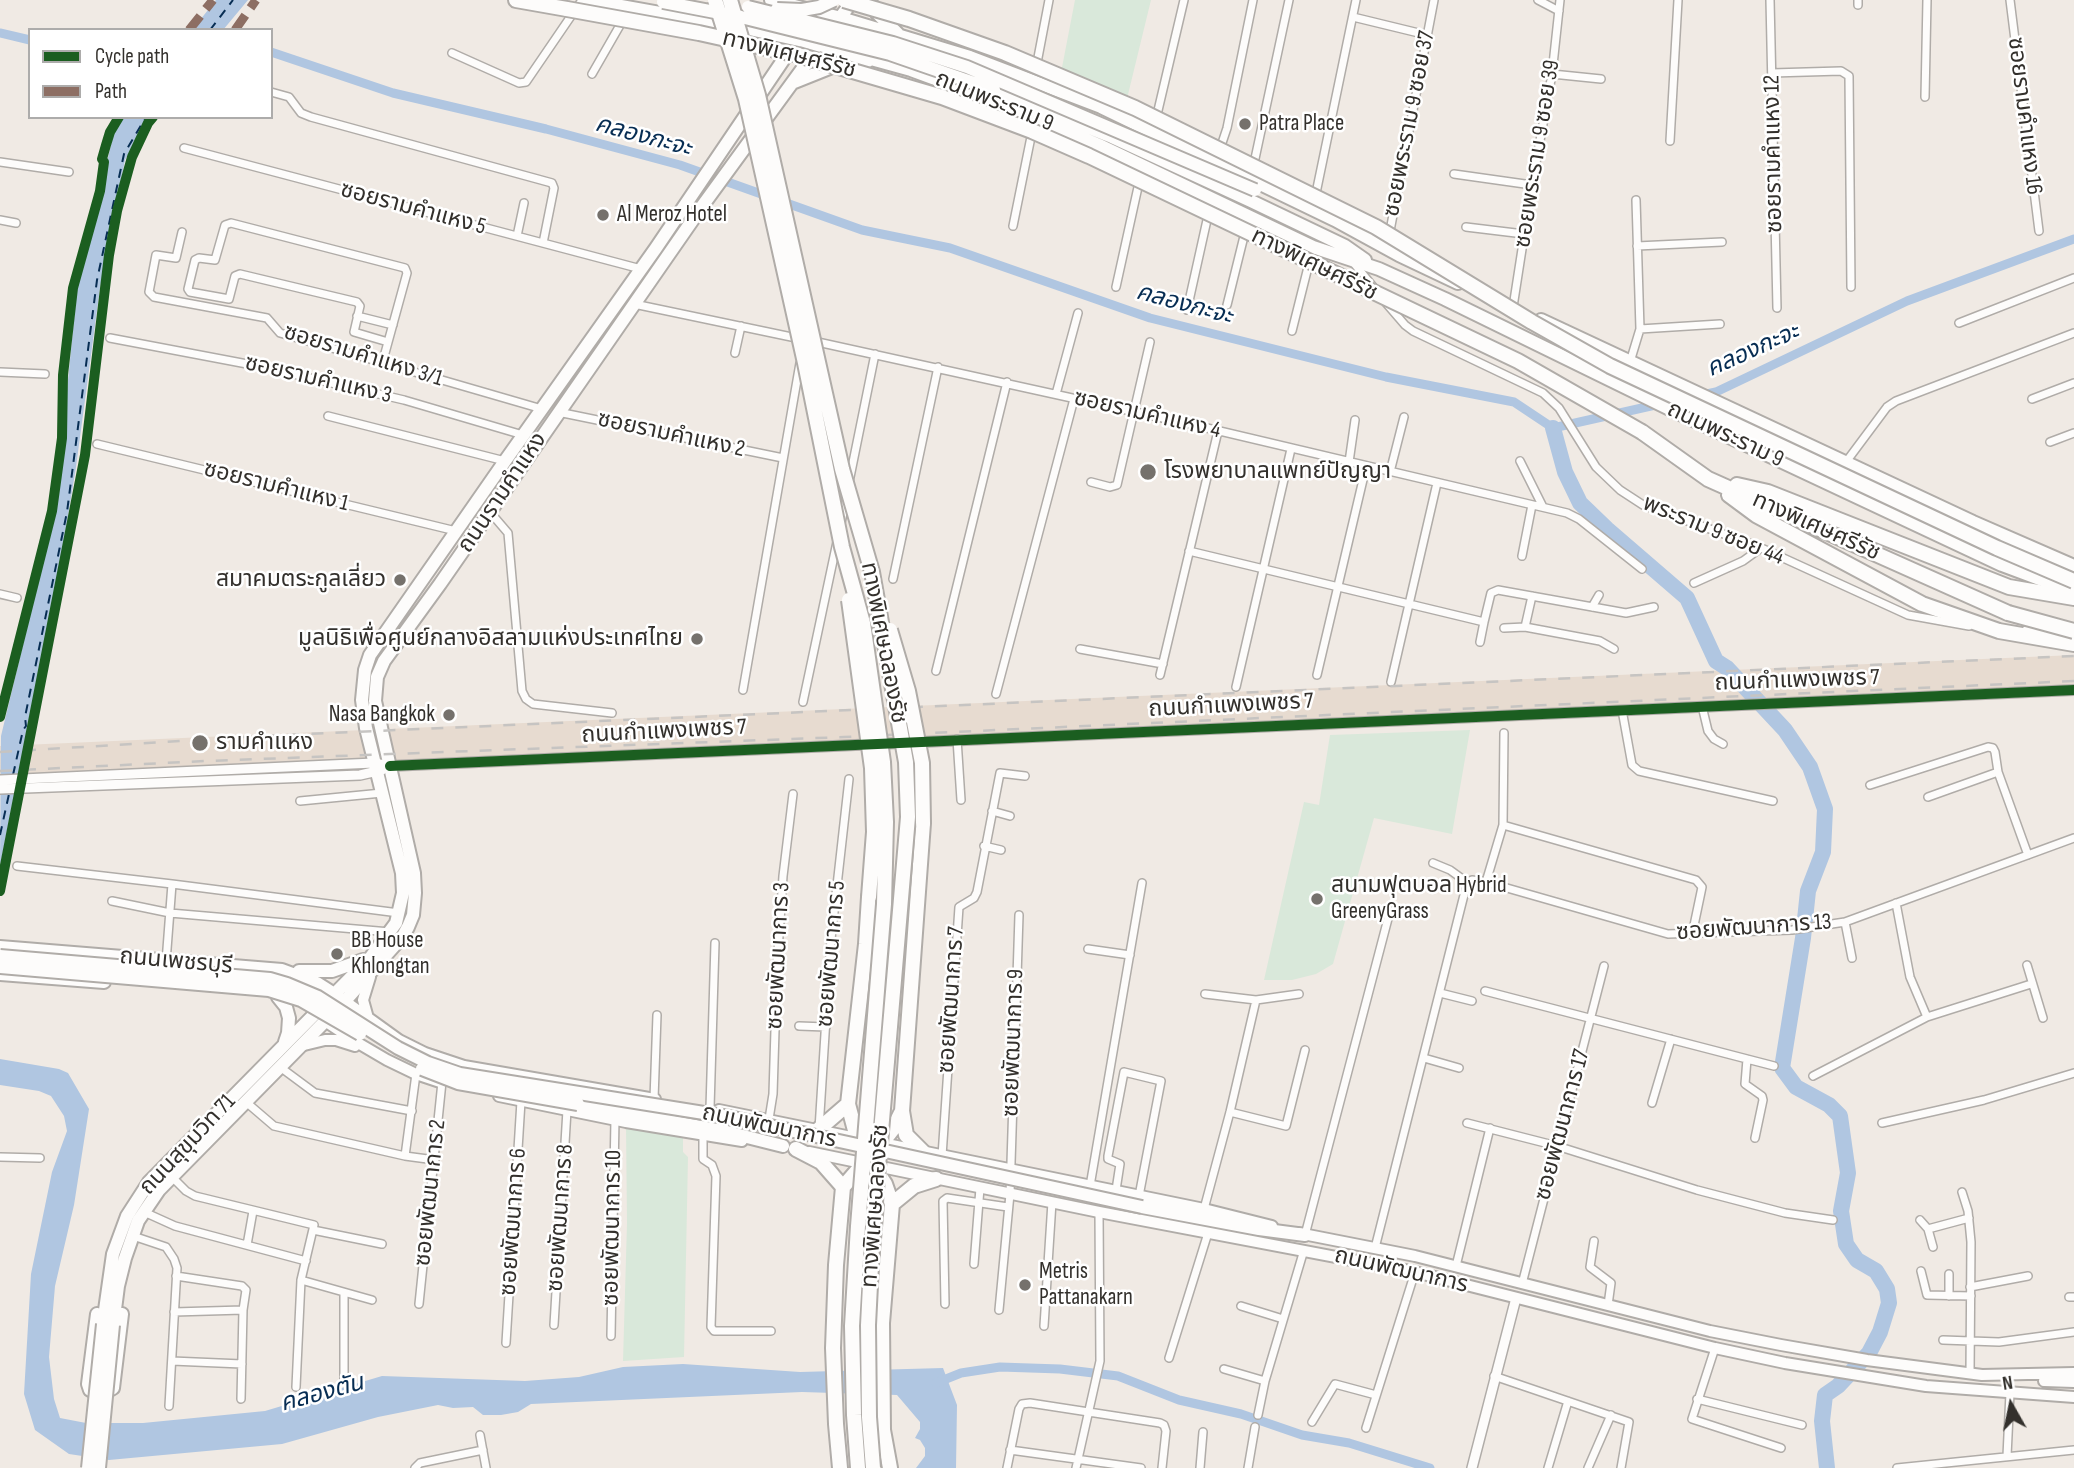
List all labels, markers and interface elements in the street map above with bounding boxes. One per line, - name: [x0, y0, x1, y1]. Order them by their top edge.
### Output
- street label: ทางพิเศษศรีรัช: [719, 25, 859, 85]
- legend: [28, 28, 273, 119]
- street label: ซอยพระราม 9 ซอย 37: [1378, 29, 1442, 219]
- street label: ซอยรามคำแหง 16: [2001, 36, 2047, 196]
- text: Cycle path: [95, 44, 169, 69]
- street label: ซอยพระราม 9 ซอย 39: [1510, 58, 1566, 250]
- street label: ถนนพระราม 9: [931, 66, 1057, 138]
- street label: ซอยรามคำแหง 12: [1759, 75, 1789, 233]
- text: Path: [95, 79, 127, 104]
- water label: คลองกะจะ: [592, 110, 694, 164]
- place label: Patra Place: [1259, 110, 1344, 138]
- marker: Patra Place: [1237, 116, 1253, 132]
- street label: ซอยรามคำแหง 5: [337, 176, 489, 242]
- place label: Al Meroz Hotel: [617, 201, 727, 229]
- marker: Al Meroz Hotel: [595, 207, 611, 223]
- street label: ทางพิเศษศรีรัช: [1246, 223, 1382, 307]
- water label: คลองกะจะ: [1133, 278, 1235, 332]
- water label: คลองกะจะ: [1702, 318, 1804, 384]
- street label: ซอยรามคำแหง 3/1: [280, 319, 446, 393]
- street label: ซอยรามคำแหง 3: [242, 350, 394, 410]
- street label: ซอยรามคำแหง 4: [1071, 385, 1223, 445]
- street label: ถนนพระราม 9: [1662, 396, 1788, 474]
- street label: ซอยรามคำแหง 2: [595, 406, 747, 464]
- street label: ถนนรามคำแหง: [453, 428, 553, 558]
- street label: ซอยรามคำแหง 1: [201, 456, 351, 518]
- place label: โรงพยาบาลแพทย์ปัญญา: [1164, 458, 1391, 486]
- marker: โรงพยาบาลแพทย์ปัญญา: [1138, 462, 1158, 482]
- street label: ทางพิเศษศรีรัช: [1748, 487, 1884, 567]
- street label: พระราม 9 ซอย 44: [1638, 490, 1788, 572]
- street label: ทางพิเศษฉลองรัช: [854, 560, 912, 726]
- place label: สมาคมตระกูลเลี่ยว: [216, 566, 386, 594]
- marker: สมาคมตระกูลเลี่ยว: [392, 572, 408, 588]
- place label: มูลนิธิเพื่อศูนย์กลางอิสลามแห่งประเทศไทย: [298, 625, 683, 653]
- marker: มูลนิธิเพื่อศูนย์กลางอิสลามแห่งประเทศไทย: [689, 631, 705, 647]
- street label: ถนนกำแพงเพชร 7: [1714, 664, 1880, 698]
- street label: ถนนกำแพงเพชร 7: [1148, 688, 1314, 724]
- place label: Nasa Bangkok: [329, 701, 435, 729]
- marker: Nasa Bangkok: [441, 707, 457, 723]
- street label: ถนนกำแพงเพชร 7: [581, 714, 747, 750]
- place label: รามคำแหง: [216, 729, 313, 757]
- marker: รามคำแหง: [190, 733, 210, 753]
- place label: สนามฟุตบอล Hybrid GreenyGrass: [1331, 872, 1506, 926]
- street label: ซอยพัฒนาการ 5: [812, 880, 852, 1028]
- street label: ซอยพัฒนาการ 3: [761, 882, 797, 1030]
- marker: สนามฟุตบอล Hybrid GreenyGrass: [1309, 891, 1325, 907]
- street label: ซอยพัฒนาการ 13: [1675, 909, 1833, 947]
- street label: ซอยพัฒนาการ 7: [933, 926, 971, 1074]
- place label: BB House Khlongtan: [351, 927, 430, 981]
- street label: ถนนเพชรบุรี: [118, 943, 234, 981]
- marker: BB House Khlongtan: [329, 946, 345, 962]
- street label: ซอยพัฒนาการ 9: [998, 969, 1030, 1117]
- street label: ซอยพัฒนาการ 17: [1530, 1047, 1596, 1203]
- street label: ถนนสุขุมวิท 71: [134, 1089, 242, 1201]
- street label: ถนนพัฒนาการ: [699, 1099, 839, 1155]
- street label: ซอยพัฒนาการ 2: [410, 1118, 452, 1268]
- street label: ทางพิเศษฉลองรัช: [857, 1123, 895, 1289]
- street label: ซอยพัฒนาการ 8: [542, 1143, 580, 1293]
- street label: ซอยพัฒนาการ 6: [495, 1147, 533, 1297]
- street label: ซอยพัฒนาการ 10: [598, 1150, 628, 1306]
- street label: ถนนพัฒนาการ: [1331, 1242, 1471, 1300]
- place label: Metris Pattanakarn: [1039, 1258, 1133, 1312]
- marker: Metris Pattanakarn: [1017, 1277, 1033, 1293]
- water label: คลองตัน: [277, 1369, 367, 1419]
- north arrow: [1976, 1370, 2046, 1440]
- text: N: [2001, 1372, 2014, 1396]

